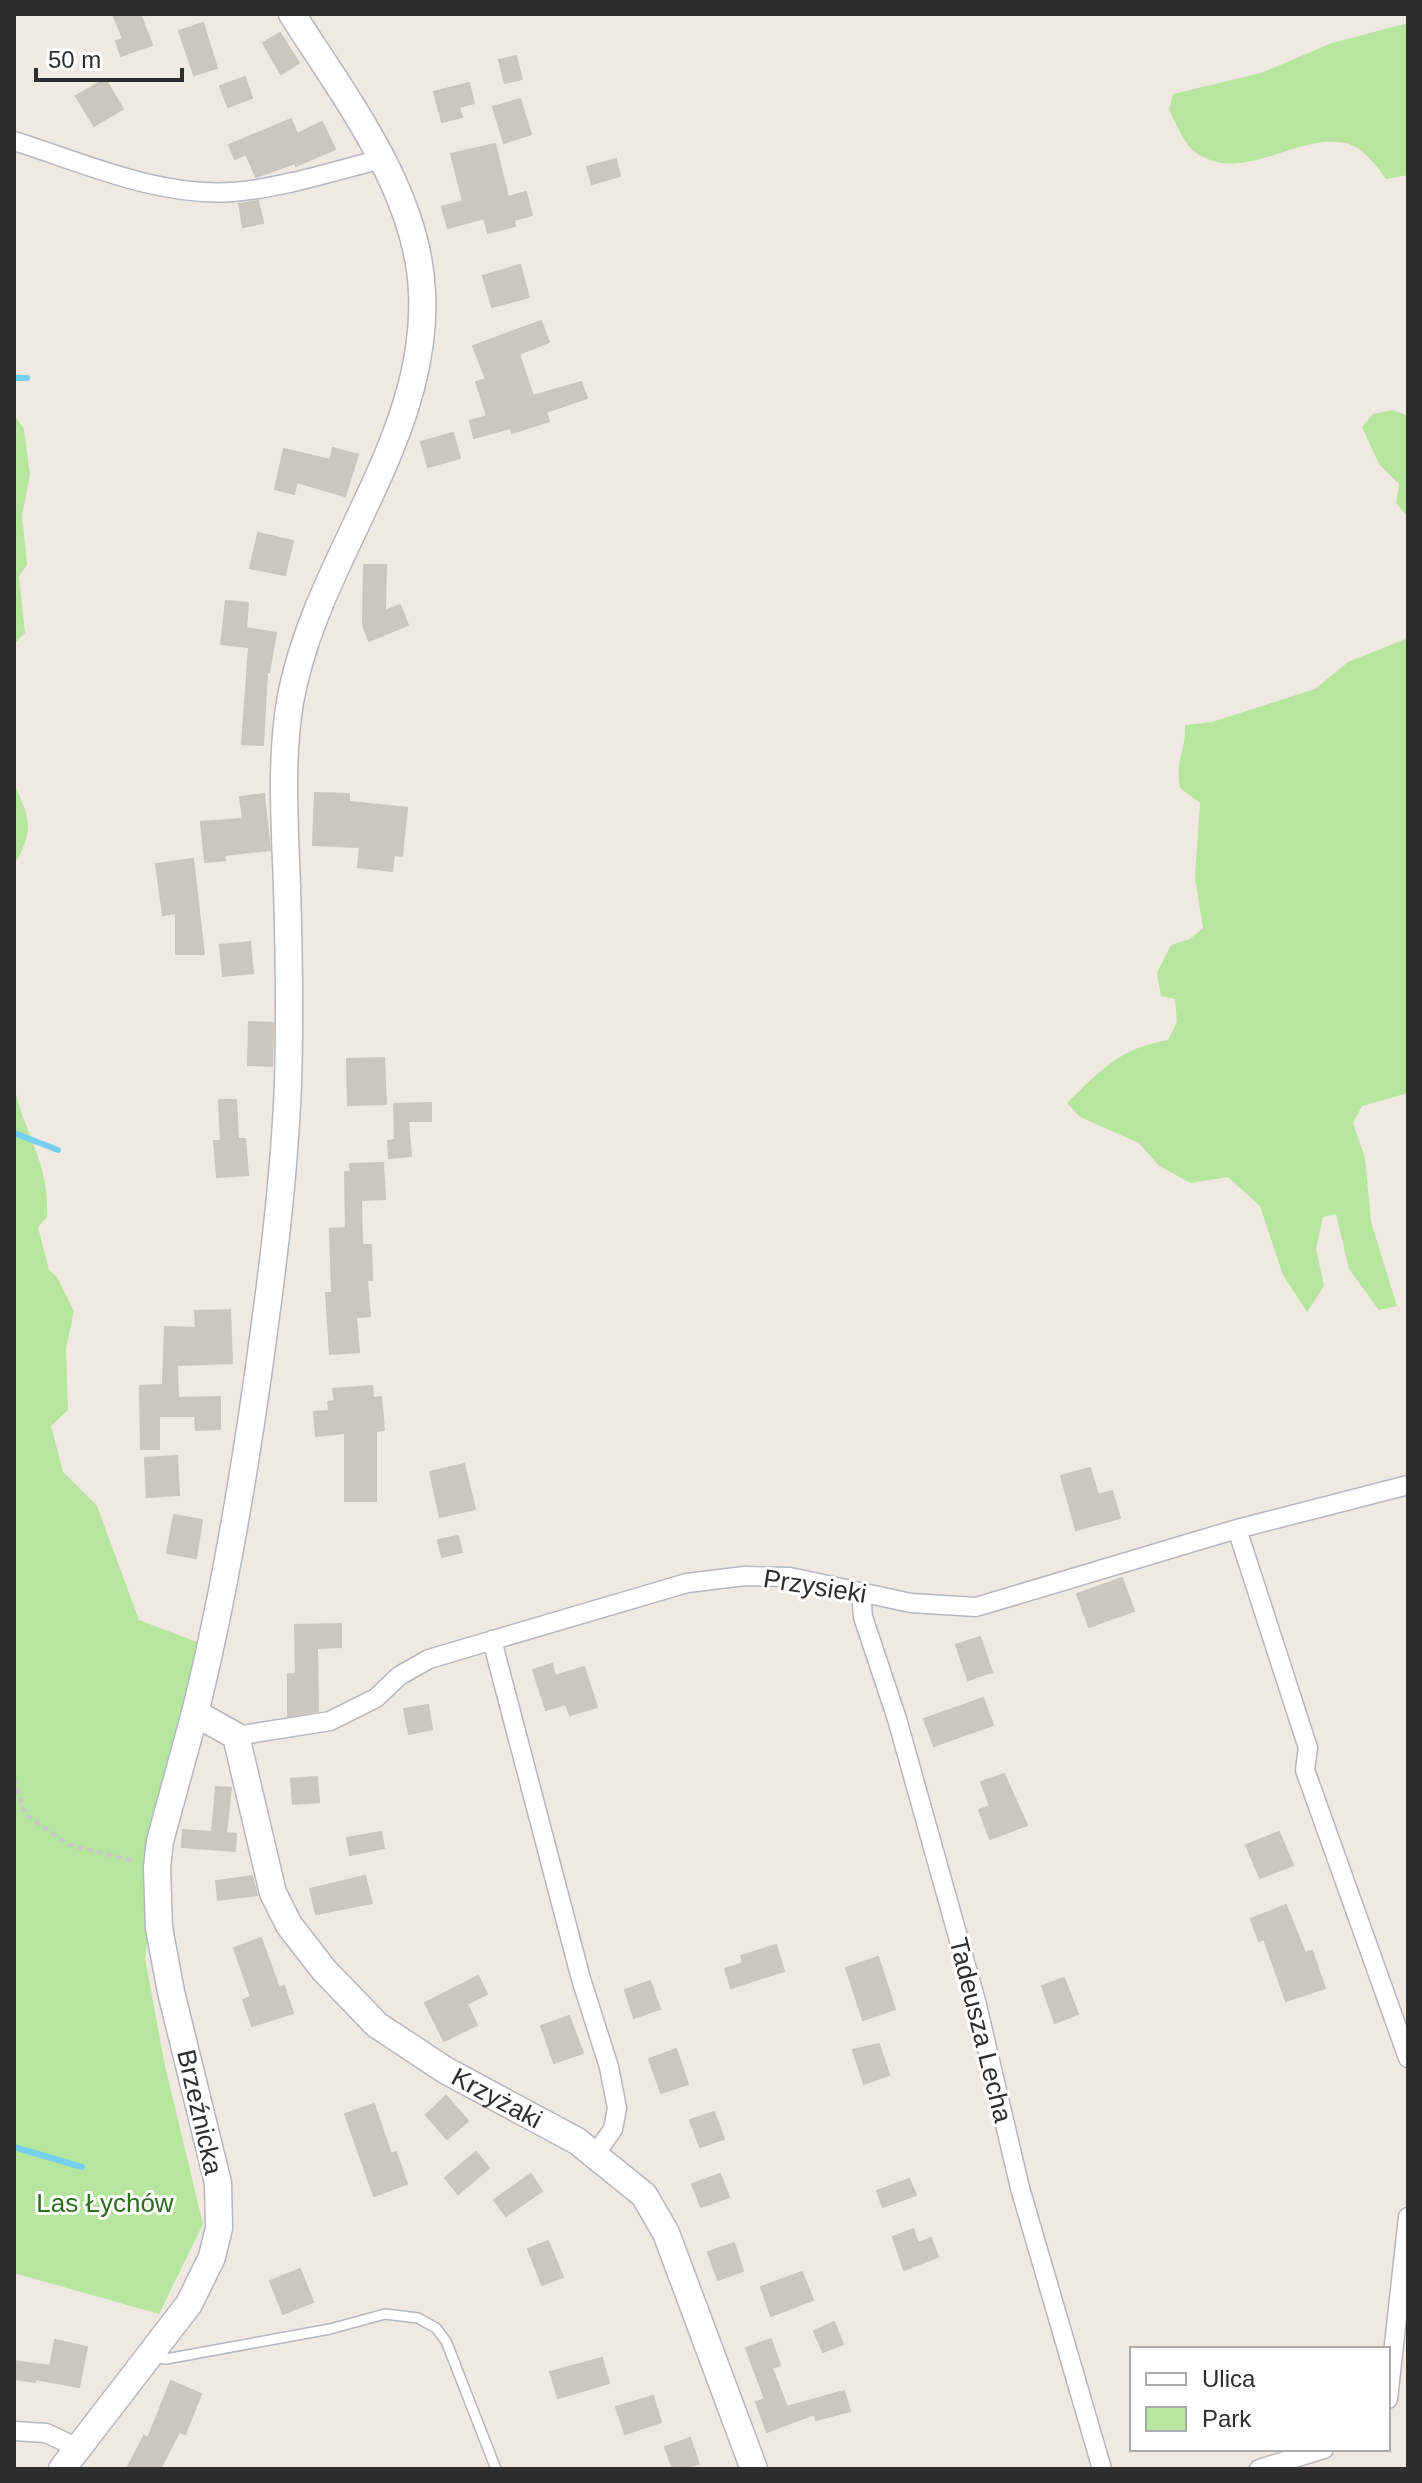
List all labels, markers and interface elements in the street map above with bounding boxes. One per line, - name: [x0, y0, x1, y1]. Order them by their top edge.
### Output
- scale bar: [36, 32, 182, 82]
- text: 50 m: [48, 46, 101, 73]
- street label: Przysieki: [761, 1563, 869, 1609]
- street label: Tadeusza Lecha: [944, 1934, 1019, 2126]
- street label: Brzeźnicka: [171, 2047, 229, 2178]
- street label: Krzyżaki: [447, 2061, 547, 2134]
- park label: Las Łychów: [36, 2188, 174, 2218]
- legend: [1130, 2347, 1390, 2451]
- text: Ulica: [1202, 2365, 1256, 2392]
- text: Park: [1202, 2405, 1252, 2432]

